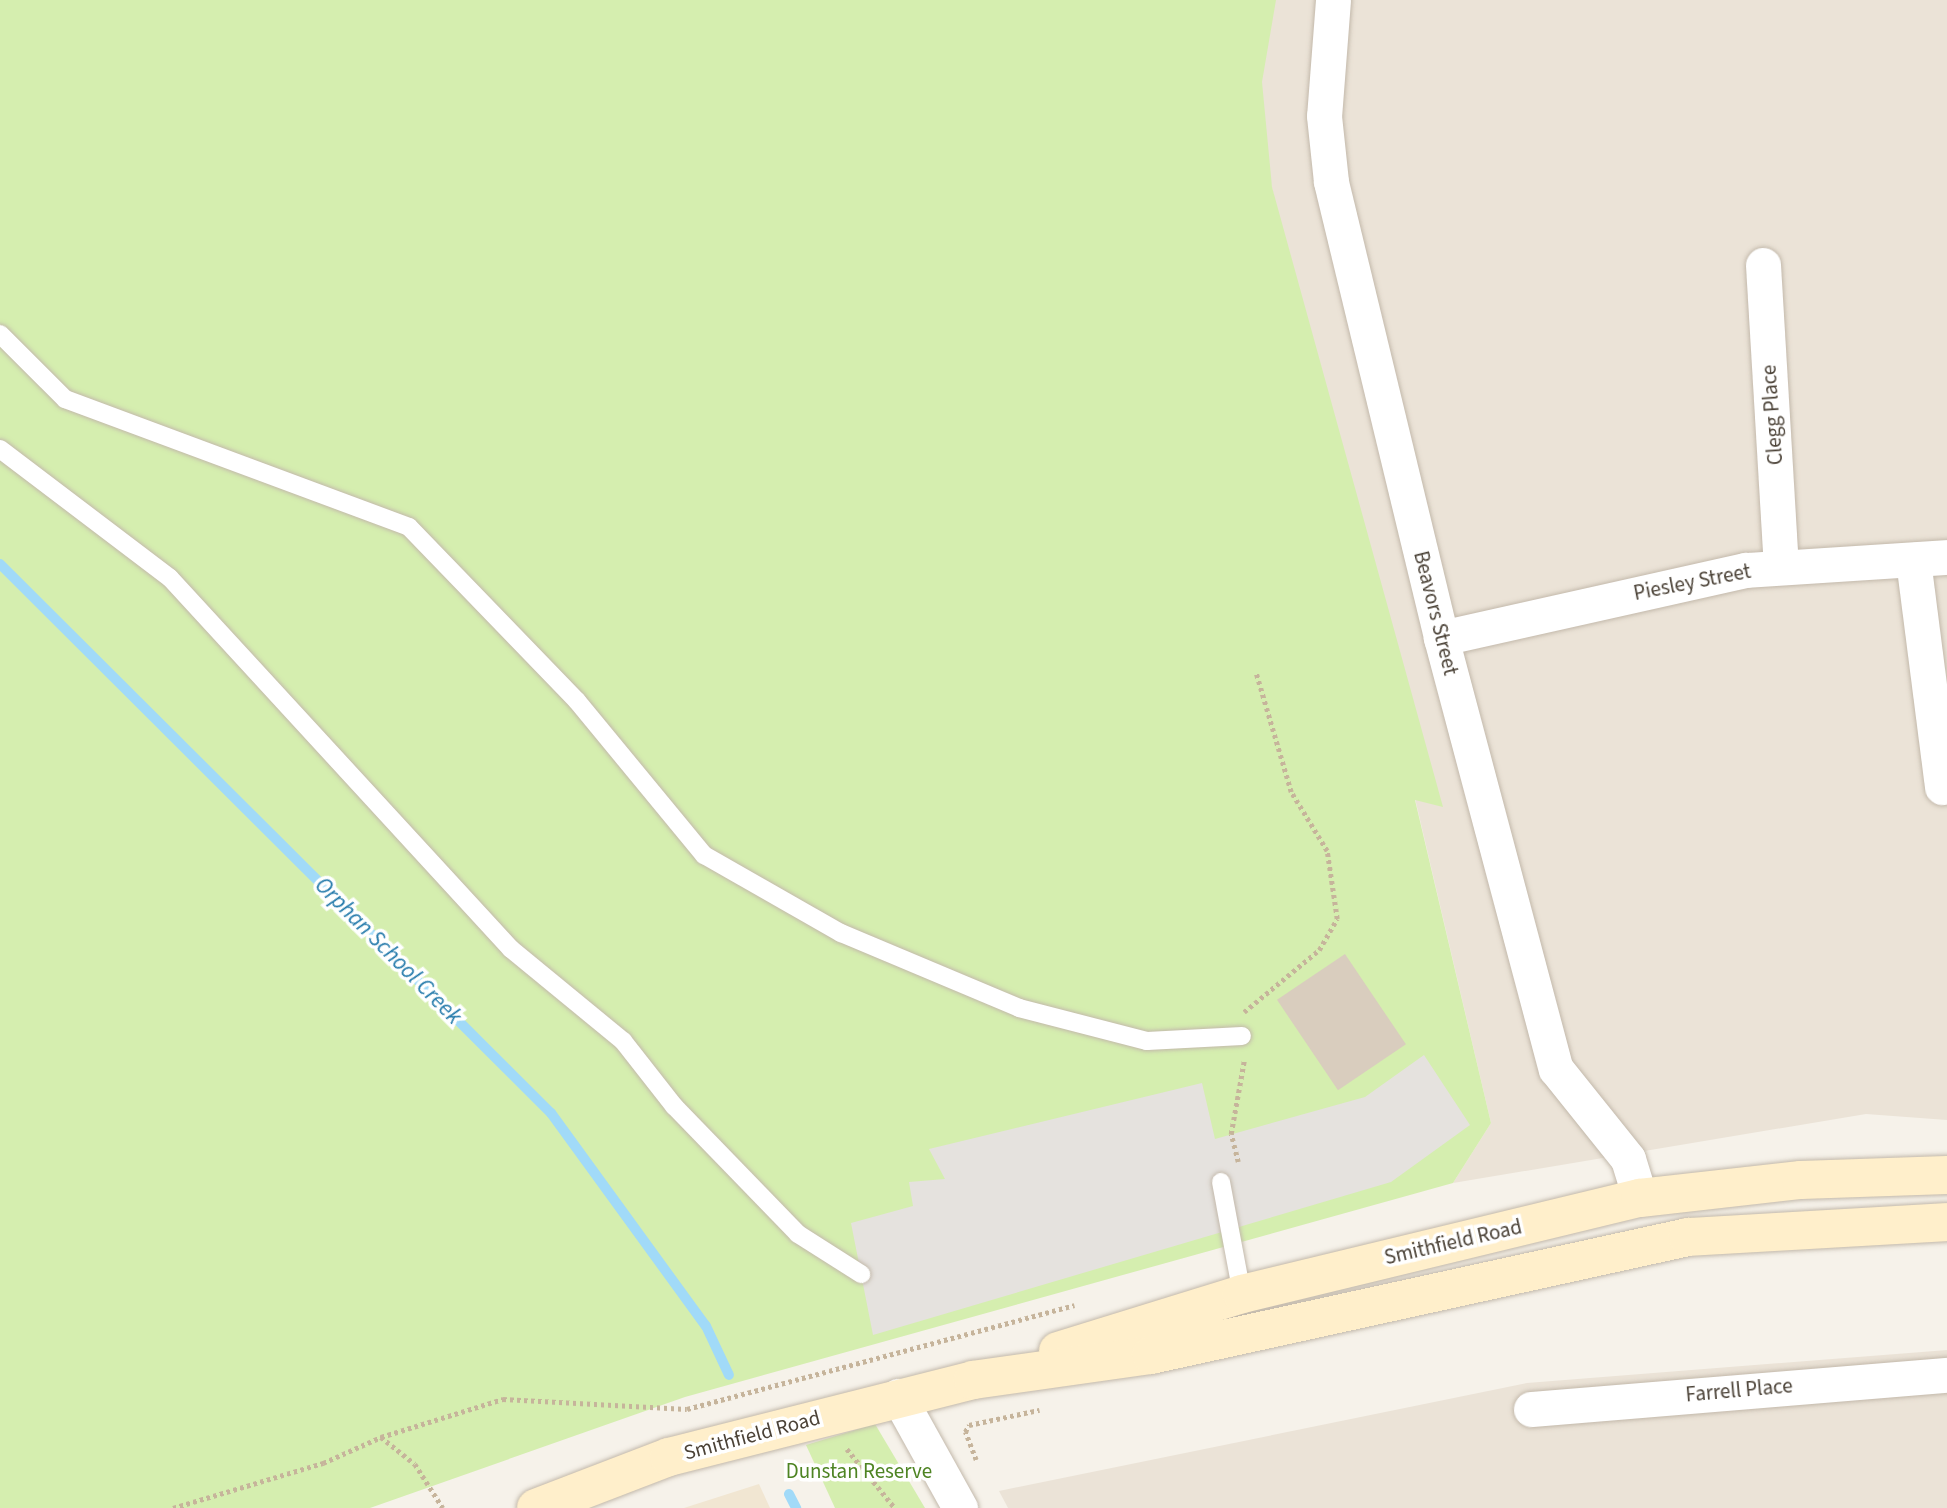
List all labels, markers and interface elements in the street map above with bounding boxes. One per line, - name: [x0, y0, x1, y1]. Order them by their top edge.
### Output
- street label: Clegg Place: [1756, 364, 1788, 466]
- street label: Beavors Street: [1408, 548, 1464, 678]
- street label: Piesley Street: [1631, 558, 1753, 606]
- water label: Orphan School Creek: [309, 872, 467, 1030]
- street label: Smithfield Road: [1382, 1214, 1524, 1270]
- street label: Farrell Place: [1684, 1373, 1794, 1407]
- street label: Smithfield Road: [681, 1405, 823, 1465]
- park label: Dunstan Reserve: [786, 1458, 932, 1484]

